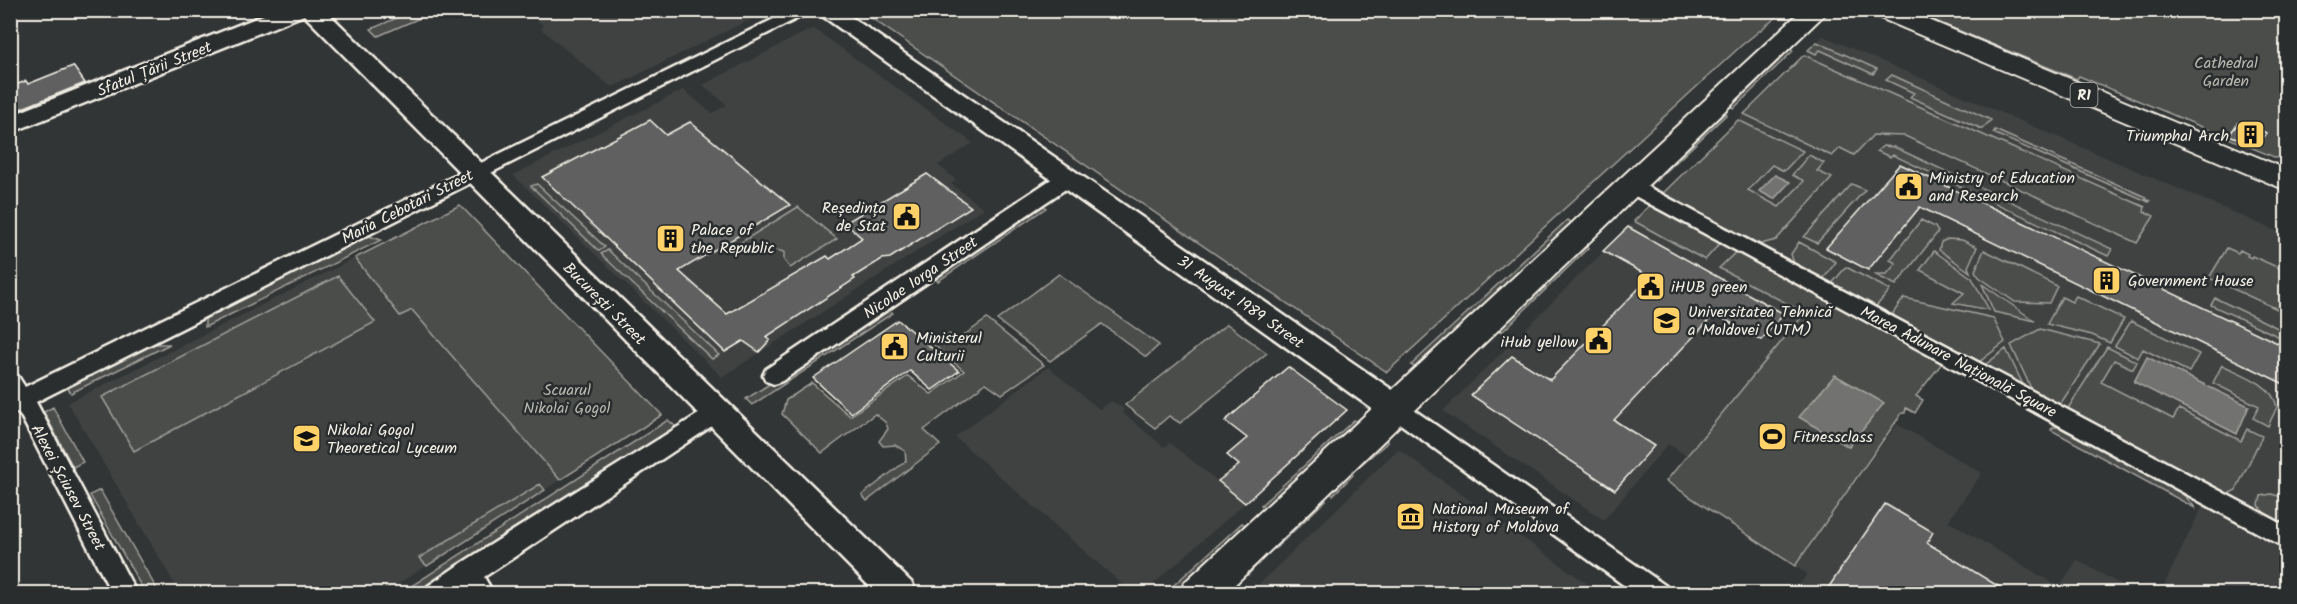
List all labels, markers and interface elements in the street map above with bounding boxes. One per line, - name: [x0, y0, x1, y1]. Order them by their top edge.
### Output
- street label: Sfatul Țării Street: [93, 35, 217, 104]
- park label: Cathedral Garden: [2194, 51, 2258, 94]
- road number: R1: [2070, 83, 2098, 107]
- building icon: Triumphal Arch: [2234, 119, 2266, 151]
- place label: Triumphal Arch: [2126, 124, 2229, 149]
- street label: Maria Cebotari Street: [337, 163, 479, 251]
- place label: Ministry of Education and Research: [1929, 166, 2075, 209]
- public building icon: Ministry of Education and Research: [1892, 170, 1924, 202]
- place label: Reședința de Stat: [822, 196, 887, 239]
- public building icon: Reședința de Stat: [891, 200, 923, 232]
- place label: Palace of the Republic: [691, 218, 775, 261]
- building icon: Palace of the Republic: [654, 222, 686, 254]
- street label: Nicolae Iorga Street: [858, 230, 984, 326]
- street label: 31 August 1989 Street: [1172, 249, 1309, 356]
- street label: București Street: [557, 257, 652, 352]
- building icon: Government House: [2091, 264, 2123, 296]
- place label: Government House: [2128, 269, 2254, 294]
- public building icon: iHUB green: [1634, 270, 1666, 302]
- place label: iHUB green: [1671, 275, 1748, 300]
- place label: Universitatea Tehnică a Moldovei (UTM): [1688, 300, 1834, 343]
- street label: Marea Adunare Națională Square: [1855, 300, 2061, 425]
- school or university icon: Universitatea Tehnică a Moldovei (UTM): [1651, 304, 1683, 336]
- public building icon: iHub yellow: [1583, 325, 1615, 357]
- place label: Ministerul Culturii: [916, 326, 982, 369]
- public building icon: Ministerul Culturii: [879, 330, 911, 362]
- place label: iHub yellow: [1500, 330, 1578, 355]
- park label: Scuarul Nikolai Gogol: [524, 378, 610, 421]
- place label: Nikolai Gogol Theoretical Lyceum: [327, 418, 457, 461]
- street label: Alexei Șciusev Street: [24, 420, 112, 556]
- sports icon: Fitnessclass: [1756, 420, 1788, 452]
- school or university icon: Nikolai Gogol Theoretical Lyceum: [290, 422, 322, 454]
- place label: Fitnessclass: [1793, 425, 1873, 450]
- place label: National Museum of History of Moldova: [1432, 497, 1570, 540]
- museum icon: National Museum of History of Moldova: [1395, 501, 1427, 533]

